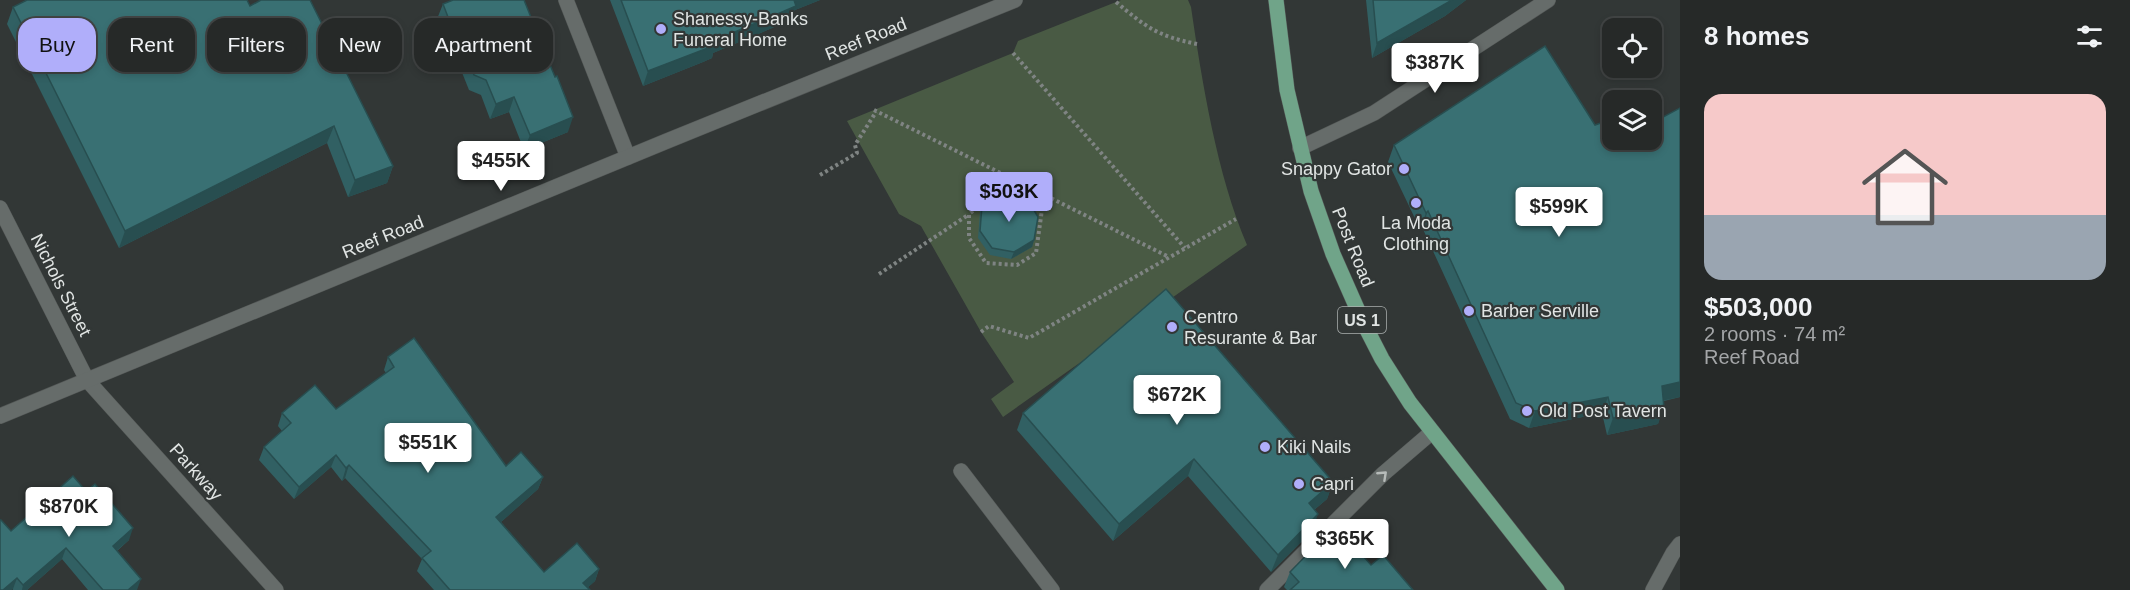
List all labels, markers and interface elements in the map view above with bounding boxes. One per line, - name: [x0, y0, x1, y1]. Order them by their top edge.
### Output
- place label: Shanessy-Banks Funeral Home: [673, 9, 808, 50]
- street label: Reef Road: [822, 14, 910, 64]
- chip: Buy: [18, 18, 96, 72]
- chip: Rent: [108, 18, 195, 72]
- chip: Filters: [207, 18, 306, 72]
- chip: New: [318, 18, 402, 72]
- chip: Apartment: [414, 18, 553, 72]
- map controls: [1602, 18, 1662, 150]
- button: locate: [1602, 18, 1662, 78]
- icon: filters: [2073, 20, 2106, 53]
- text: 8 homes: [1704, 21, 1810, 51]
- marker: Shanessy-Banks Funeral Home: [654, 22, 668, 36]
- pin: $387K: [1393, 43, 1477, 94]
- text: $387K: [1406, 51, 1464, 73]
- button: layers: [1602, 90, 1662, 150]
- icon: home: [1851, 133, 1959, 241]
- pin: $455K: [459, 141, 543, 192]
- text: $455K: [472, 149, 530, 171]
- place label: Snappy Gator: [1281, 159, 1392, 179]
- marker: Snappy Gator: [1397, 162, 1411, 176]
- pin: $503K: [967, 172, 1051, 223]
- text: $503K: [980, 180, 1038, 202]
- pin: $599K: [1517, 187, 1601, 238]
- text: $599K: [1530, 195, 1588, 217]
- marker: La Moda Clothing: [1409, 196, 1423, 210]
- street label: Post Road: [1328, 204, 1378, 290]
- street label: Reef Road: [339, 212, 427, 262]
- place label: La Moda Clothing: [1381, 213, 1452, 254]
- street label: Nichols Street: [27, 231, 95, 339]
- text: $503,000: [1704, 292, 1812, 322]
- place label: Barber Serville: [1481, 301, 1599, 321]
- marker: Barber Serville: [1462, 304, 1476, 318]
- place label: Centro Resurante & Bar: [1184, 307, 1317, 348]
- road number: US 1: [1338, 307, 1386, 333]
- marker: Centro Resurante & Bar: [1165, 320, 1179, 334]
- text: 2 rooms · 74 m²: [1704, 323, 1845, 345]
- text: Reef Road: [1704, 346, 1800, 368]
- pin: $672K: [1135, 375, 1219, 426]
- text: $672K: [1148, 383, 1206, 405]
- place label: Old Post Tavern: [1539, 401, 1667, 421]
- marker: Old Post Tavern: [1520, 404, 1534, 418]
- pin: $551K: [386, 423, 470, 474]
- text: $551K: [399, 431, 457, 453]
- place label: Kiki Nails: [1277, 437, 1351, 457]
- street label: Parkway: [165, 440, 227, 504]
- marker: Kiki Nails: [1258, 440, 1272, 454]
- one-way arrow: [1376, 471, 1387, 482]
- place label: Capri: [1311, 474, 1354, 494]
- marker: Capri: [1292, 477, 1306, 491]
- pin: $870K: [27, 487, 111, 538]
- text: $870K: [40, 495, 98, 517]
- pin: $365K: [1303, 519, 1387, 570]
- text: $365K: [1316, 527, 1374, 549]

